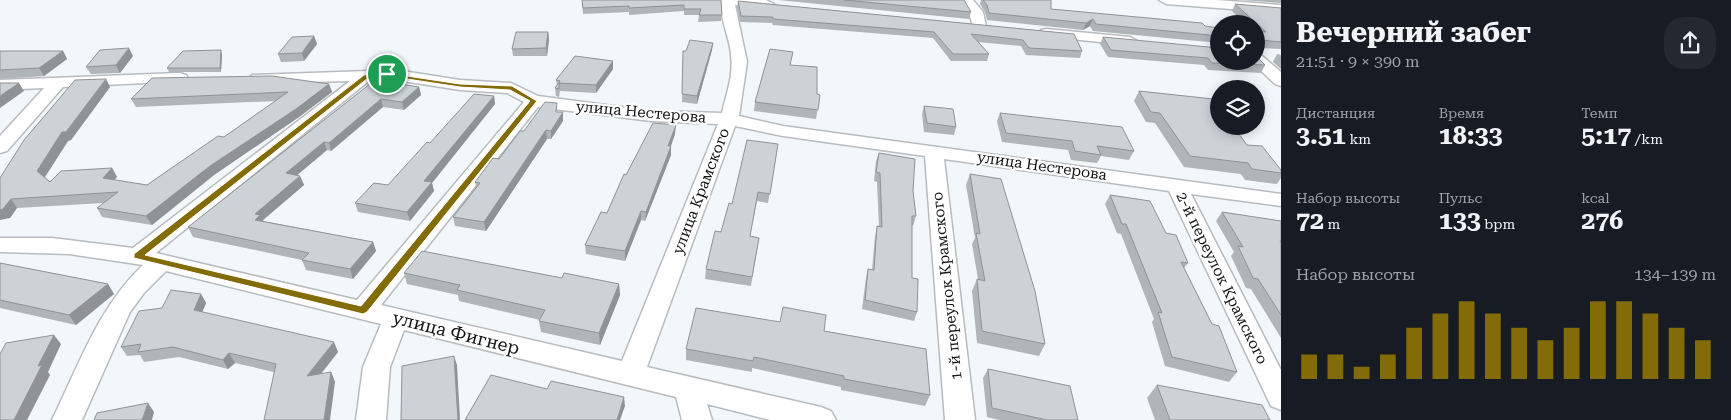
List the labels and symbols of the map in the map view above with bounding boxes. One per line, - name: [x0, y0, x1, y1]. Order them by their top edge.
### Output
- pin: [366, 53, 408, 95]
- street label: улица Нестерова: [575, 97, 707, 127]
- street label: улица Крамского: [669, 125, 733, 257]
- street label: улица Нестерова: [976, 148, 1108, 184]
- street label: 2-й переулок Крамского: [1172, 189, 1272, 367]
- street label: 1-й переулок Крамского: [928, 191, 966, 381]
- street label: улица Фигнер: [391, 307, 522, 358]

